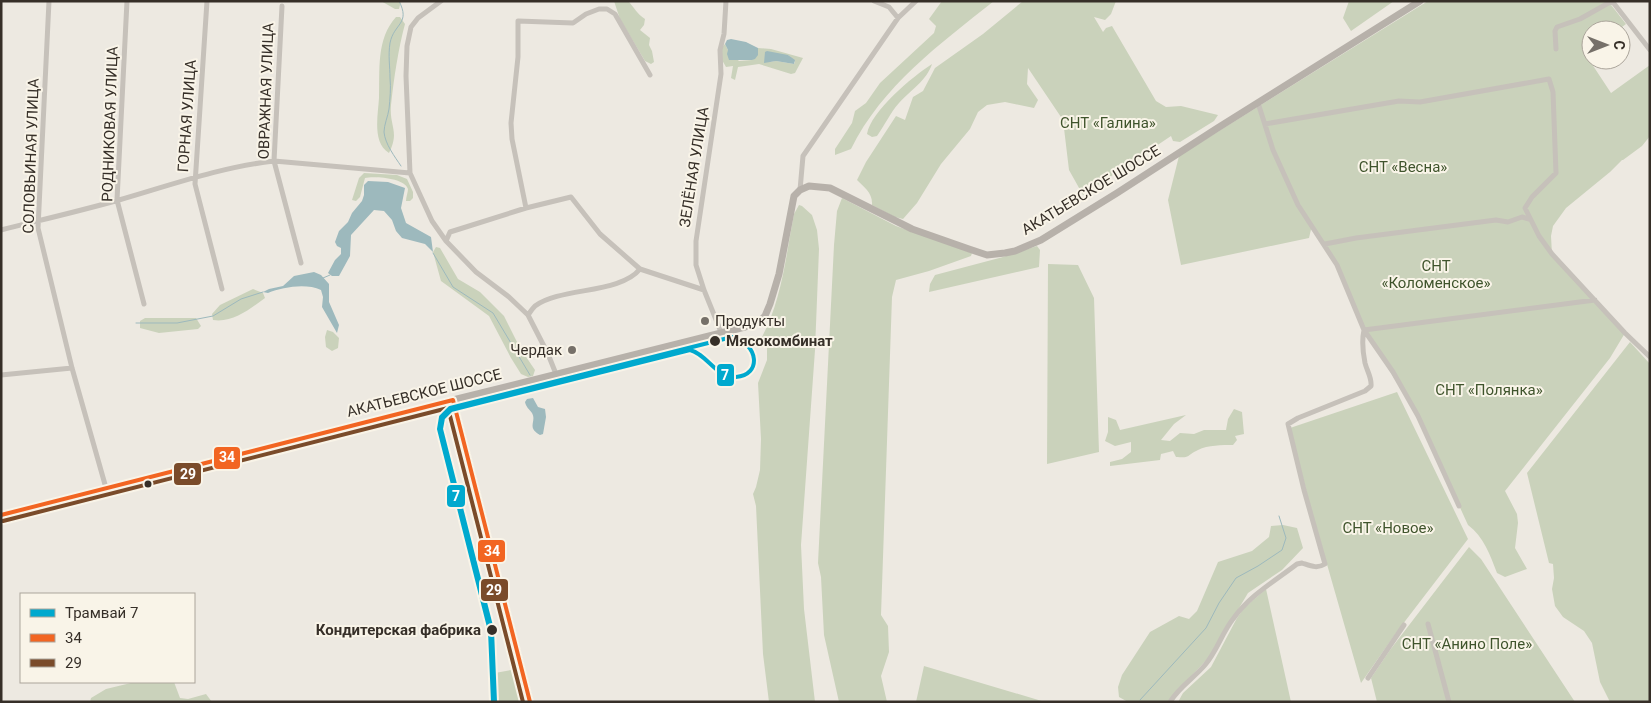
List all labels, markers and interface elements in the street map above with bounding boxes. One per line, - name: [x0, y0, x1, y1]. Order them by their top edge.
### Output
- north arrow: [1581, 20, 1631, 70]
- street label: ОВРАЖНАЯ УЛИЦА: [255, 22, 277, 160]
- text: С: [1611, 40, 1627, 50]
- street label: РОДНИКОВАЯ УЛИЦА: [98, 46, 122, 202]
- street label: ГОРНАЯ УЛИЦА: [174, 59, 200, 173]
- street label: СОЛОВЬИНАЯ УЛИЦА: [19, 78, 43, 234]
- street label: ЗЕЛЁНАЯ УЛИЦА: [676, 105, 712, 229]
- park label: СНТ «Галина»: [1060, 114, 1156, 132]
- street label: АКАТЬЕВСКОЕ ШОССЕ: [1018, 141, 1164, 239]
- park label: СНТ «Весна»: [1359, 158, 1447, 176]
- park label: СНТ «Коломенское»: [1381, 257, 1491, 292]
- place label: Продукты: [715, 312, 785, 330]
- marker: Продукты: [699, 315, 711, 327]
- place label: Мясокомбинат: [726, 332, 833, 350]
- marker: Мясокомбинат: [708, 334, 722, 348]
- place label: Чердак: [510, 341, 562, 359]
- marker: Чердак: [566, 344, 578, 356]
- line badge: 7: [716, 363, 735, 387]
- street label: АКАТЬЕВСКОЕ ШОССЕ: [345, 365, 504, 421]
- text: 7: [721, 367, 729, 383]
- park label: СНТ «Полянка»: [1435, 381, 1543, 399]
- line badge: 34: [213, 446, 241, 470]
- text: 34: [219, 449, 235, 465]
- line badge: 29: [173, 462, 202, 486]
- text: 29: [180, 466, 196, 482]
- unlabelled marker: [143, 479, 153, 489]
- line badge: 7: [446, 484, 466, 508]
- text: 7: [452, 488, 460, 504]
- park label: СНТ «Новое»: [1342, 519, 1434, 537]
- line badge: 34: [477, 539, 506, 563]
- text: 34: [484, 543, 500, 559]
- line badge: 29: [480, 578, 509, 602]
- text: 29: [486, 582, 502, 598]
- legend: [20, 593, 195, 683]
- text: Трамвай 7: [65, 604, 138, 622]
- place label: Кондитерская фабрика: [316, 621, 481, 639]
- marker: Кондитерская фабрика: [485, 623, 499, 637]
- text: 34: [65, 629, 82, 647]
- park label: СНТ «Анино Поле»: [1402, 635, 1532, 653]
- text: 29: [65, 654, 82, 672]

